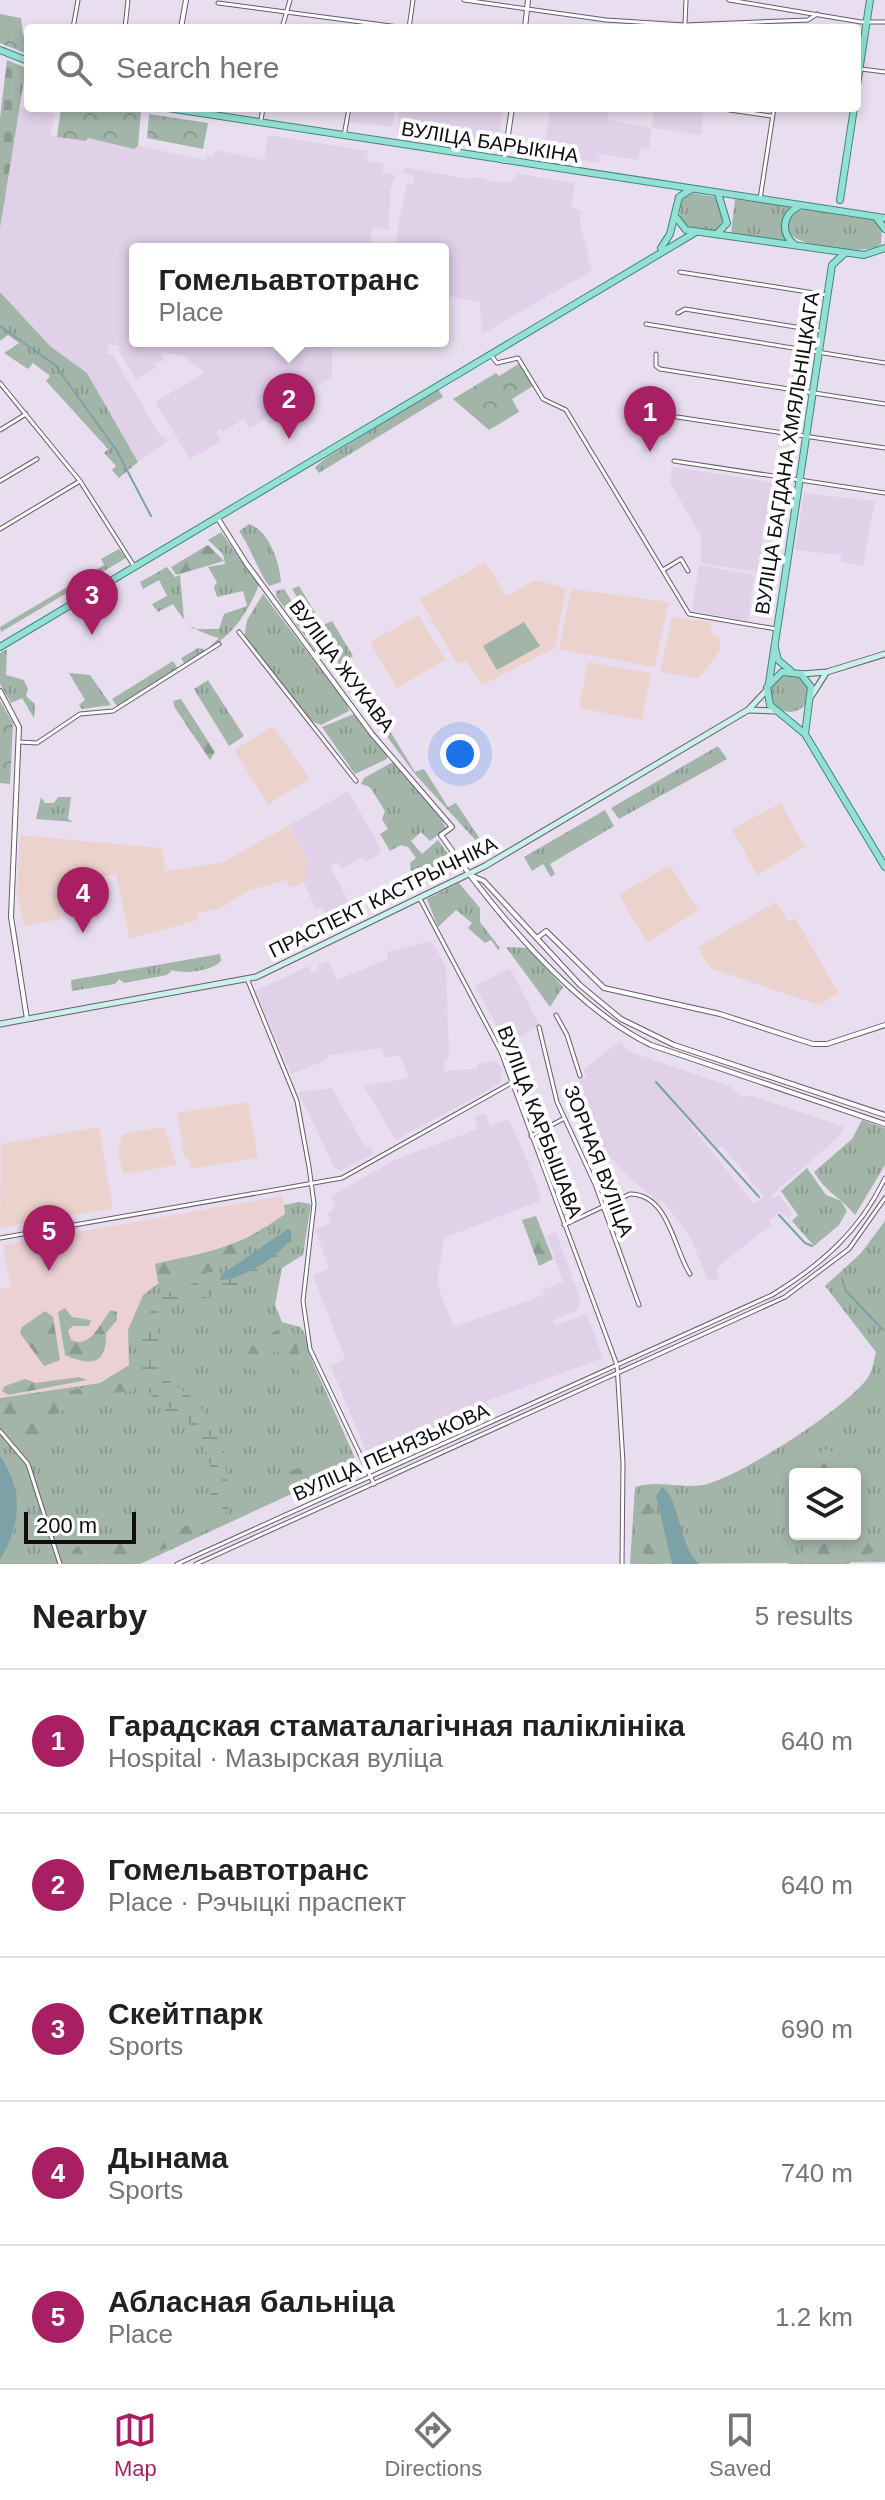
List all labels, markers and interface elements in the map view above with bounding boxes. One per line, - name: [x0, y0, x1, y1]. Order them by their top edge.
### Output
- search box: [24, 24, 861, 112]
- icon: search: [52, 46, 96, 90]
- text: Search here: [116, 51, 279, 84]
- street label: ВУЛІЦА БАРЫКІНА: [400, 117, 581, 167]
- popup: [129, 243, 449, 347]
- text: Гомельавтотранс: [159, 263, 419, 296]
- street label: ВУЛІЦА БАГДАНА ХМЯЛЬНІЦКАГА: [751, 290, 823, 616]
- text: Place: [159, 297, 224, 327]
- pin: 2: [263, 373, 315, 439]
- pin: 1: [624, 386, 676, 452]
- pin: 3: [66, 569, 118, 635]
- street label: ВУЛІЦА ЖУКАВА: [285, 596, 399, 737]
- your location: [440, 734, 480, 774]
- street label: ПРАСПЕКТ КАСТРЫЧНІКА: [265, 832, 501, 962]
- pin: 4: [57, 867, 109, 933]
- street label: ВУЛІЦА КАРБЫШАВА: [493, 1023, 587, 1222]
- street label: ЗОРНАЯ ВУЛІЦА: [560, 1082, 638, 1240]
- pin: 5: [23, 1205, 75, 1271]
- street label: ВУЛІЦА ПЕНЯЗЬКОВА: [290, 1399, 493, 1505]
- map controls: [789, 1468, 861, 1540]
- button: layers: [789, 1468, 861, 1540]
- scale bar: [24, 1508, 136, 1544]
- text: 200 m: [36, 1513, 97, 1538]
- text: Nearby: [32, 1597, 147, 1635]
- text: 5 results: [755, 1601, 853, 1631]
- text: Гарадская стаматалагічная паліклініка: [108, 1709, 685, 1742]
- text: 1: [51, 1726, 65, 1756]
- text: 640 m: [781, 1726, 853, 1756]
- text: Hospital · Мазырская вуліца: [108, 1743, 443, 1773]
- text: Гомельавтотранс: [108, 1853, 369, 1886]
- text: 2: [51, 1870, 65, 1900]
- text: 640 m: [781, 1870, 853, 1900]
- text: Place · Рэчыцкі праспект: [108, 1887, 406, 1917]
- text: Скейтпарк: [108, 1997, 263, 2030]
- text: 3: [51, 2014, 65, 2044]
- text: 690 m: [781, 2014, 853, 2044]
- text: Sports: [108, 2031, 183, 2061]
- text: Дынама: [108, 2141, 228, 2174]
- text: 4: [51, 2158, 65, 2188]
- text: 740 m: [781, 2158, 853, 2188]
- text: Sports: [108, 2175, 183, 2205]
- text: Абласная бальніца: [108, 2285, 395, 2318]
- text: 5: [51, 2302, 65, 2332]
- text: 1.2 km: [775, 2302, 853, 2332]
- text: Place: [108, 2319, 173, 2349]
- tab: Map: [113, 2408, 157, 2482]
- tab: Directions: [384, 2408, 482, 2482]
- tab: Saved: [709, 2408, 772, 2482]

